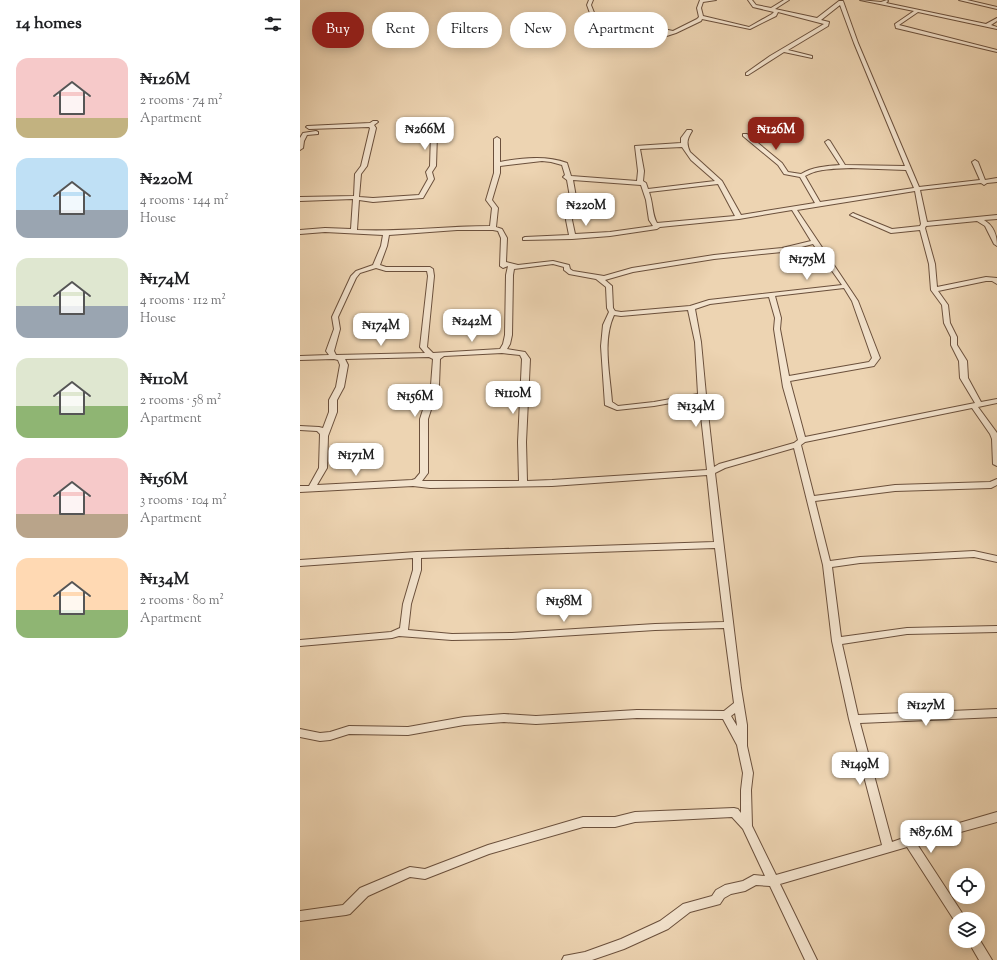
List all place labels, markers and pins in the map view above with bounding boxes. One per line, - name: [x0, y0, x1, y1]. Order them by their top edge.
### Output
- pin: ₦266M: [397, 117, 453, 151]
- pin: ₦126M: [748, 117, 804, 151]
- pin: ₦220M: [558, 193, 614, 227]
- pin: ₦175M: [779, 247, 835, 281]
- pin: ₦242M: [444, 309, 500, 343]
- pin: ₦174M: [353, 313, 409, 347]
- pin: ₦110M: [485, 381, 541, 415]
- pin: ₦156M: [387, 384, 443, 418]
- pin: ₦134M: [668, 394, 724, 428]
- pin: ₦171M: [328, 443, 384, 477]
- pin: ₦158M: [536, 589, 592, 623]
- pin: ₦127M: [898, 693, 954, 727]
- pin: ₦149M: [832, 752, 888, 786]
- pin: ₦87.6M: [898, 820, 964, 854]

